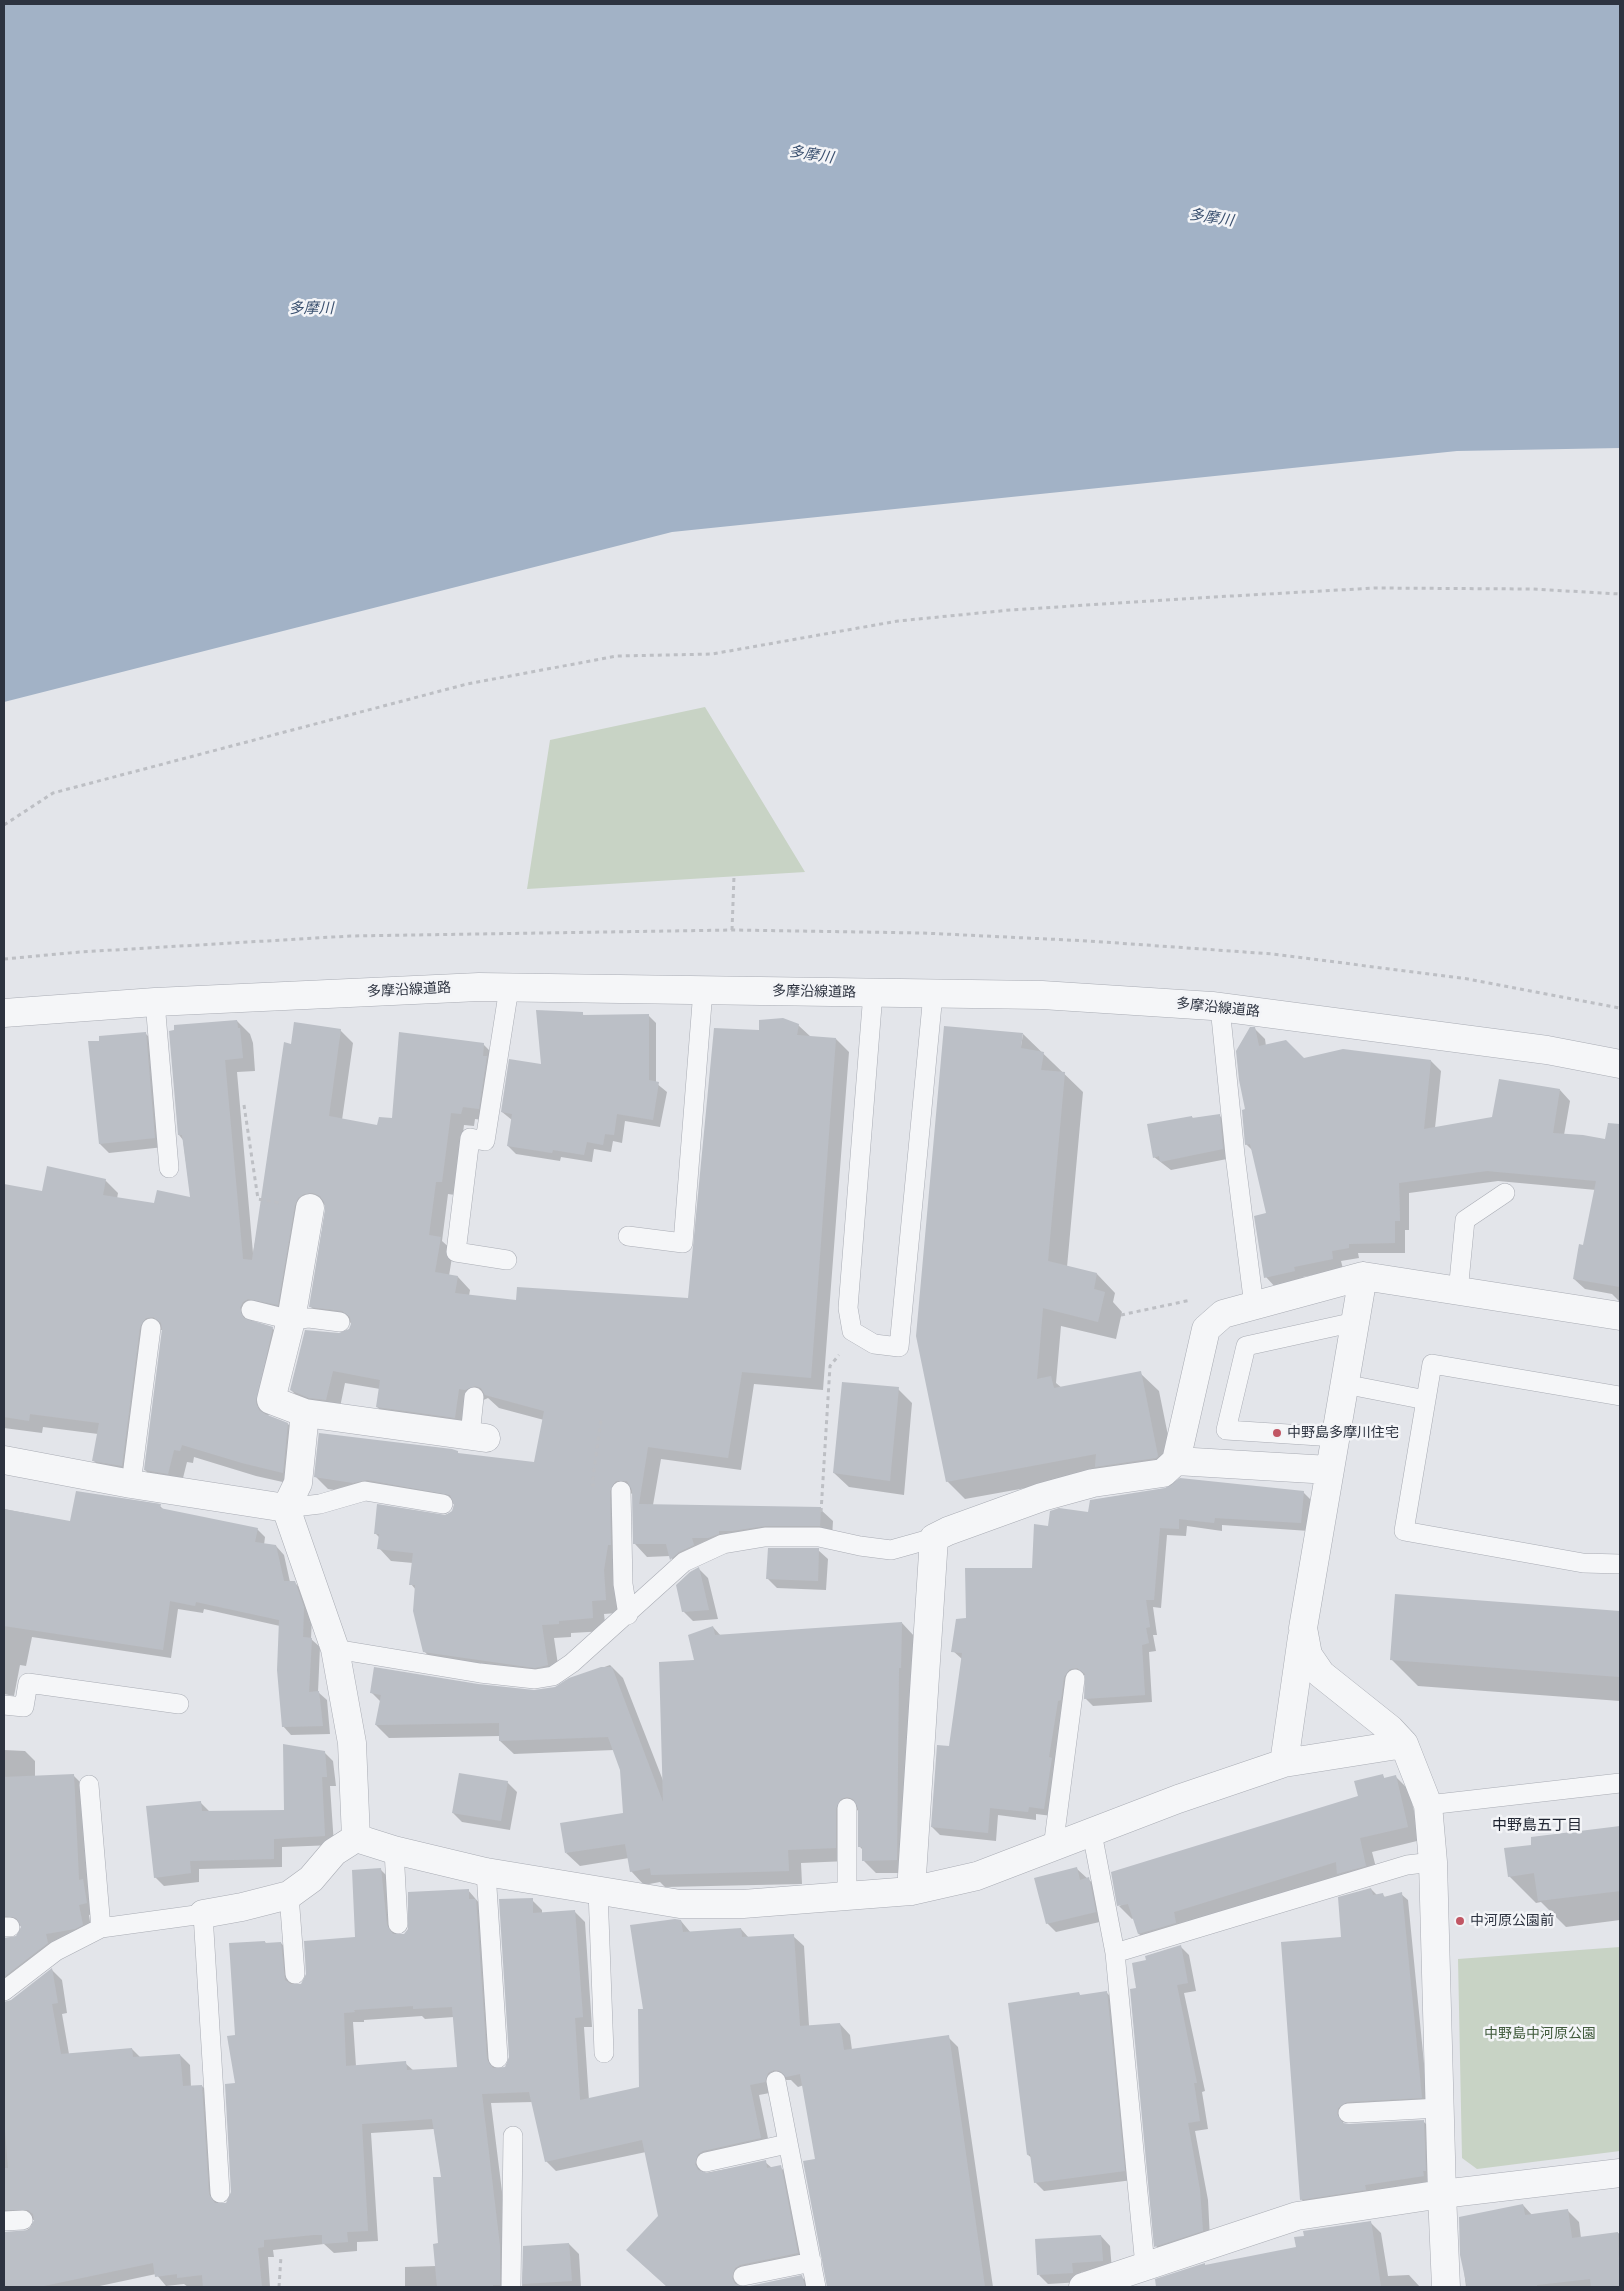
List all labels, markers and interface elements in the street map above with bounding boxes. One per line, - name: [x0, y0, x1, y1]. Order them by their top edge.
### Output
- water label: 多摩川: [787, 143, 835, 167]
- water label: 多摩川: [1187, 206, 1235, 230]
- water label: 多摩川: [289, 300, 333, 318]
- street label: 多摩沿線道路: [367, 979, 451, 1001]
- street label: 多摩沿線道路: [772, 983, 856, 1001]
- street label: 多摩沿線道路: [1175, 995, 1261, 1021]
- place label: 中野島多摩川住宅: [1287, 1425, 1399, 1441]
- marker: 中野島多摩川住宅: [1271, 1427, 1283, 1439]
- district label: 中野島五丁目: [1492, 1817, 1582, 1835]
- place label: 中河原公園前: [1470, 1913, 1554, 1929]
- marker: 中河原公園前: [1454, 1915, 1466, 1927]
- park label: 中野島中河原公園: [1484, 2026, 1596, 2042]

